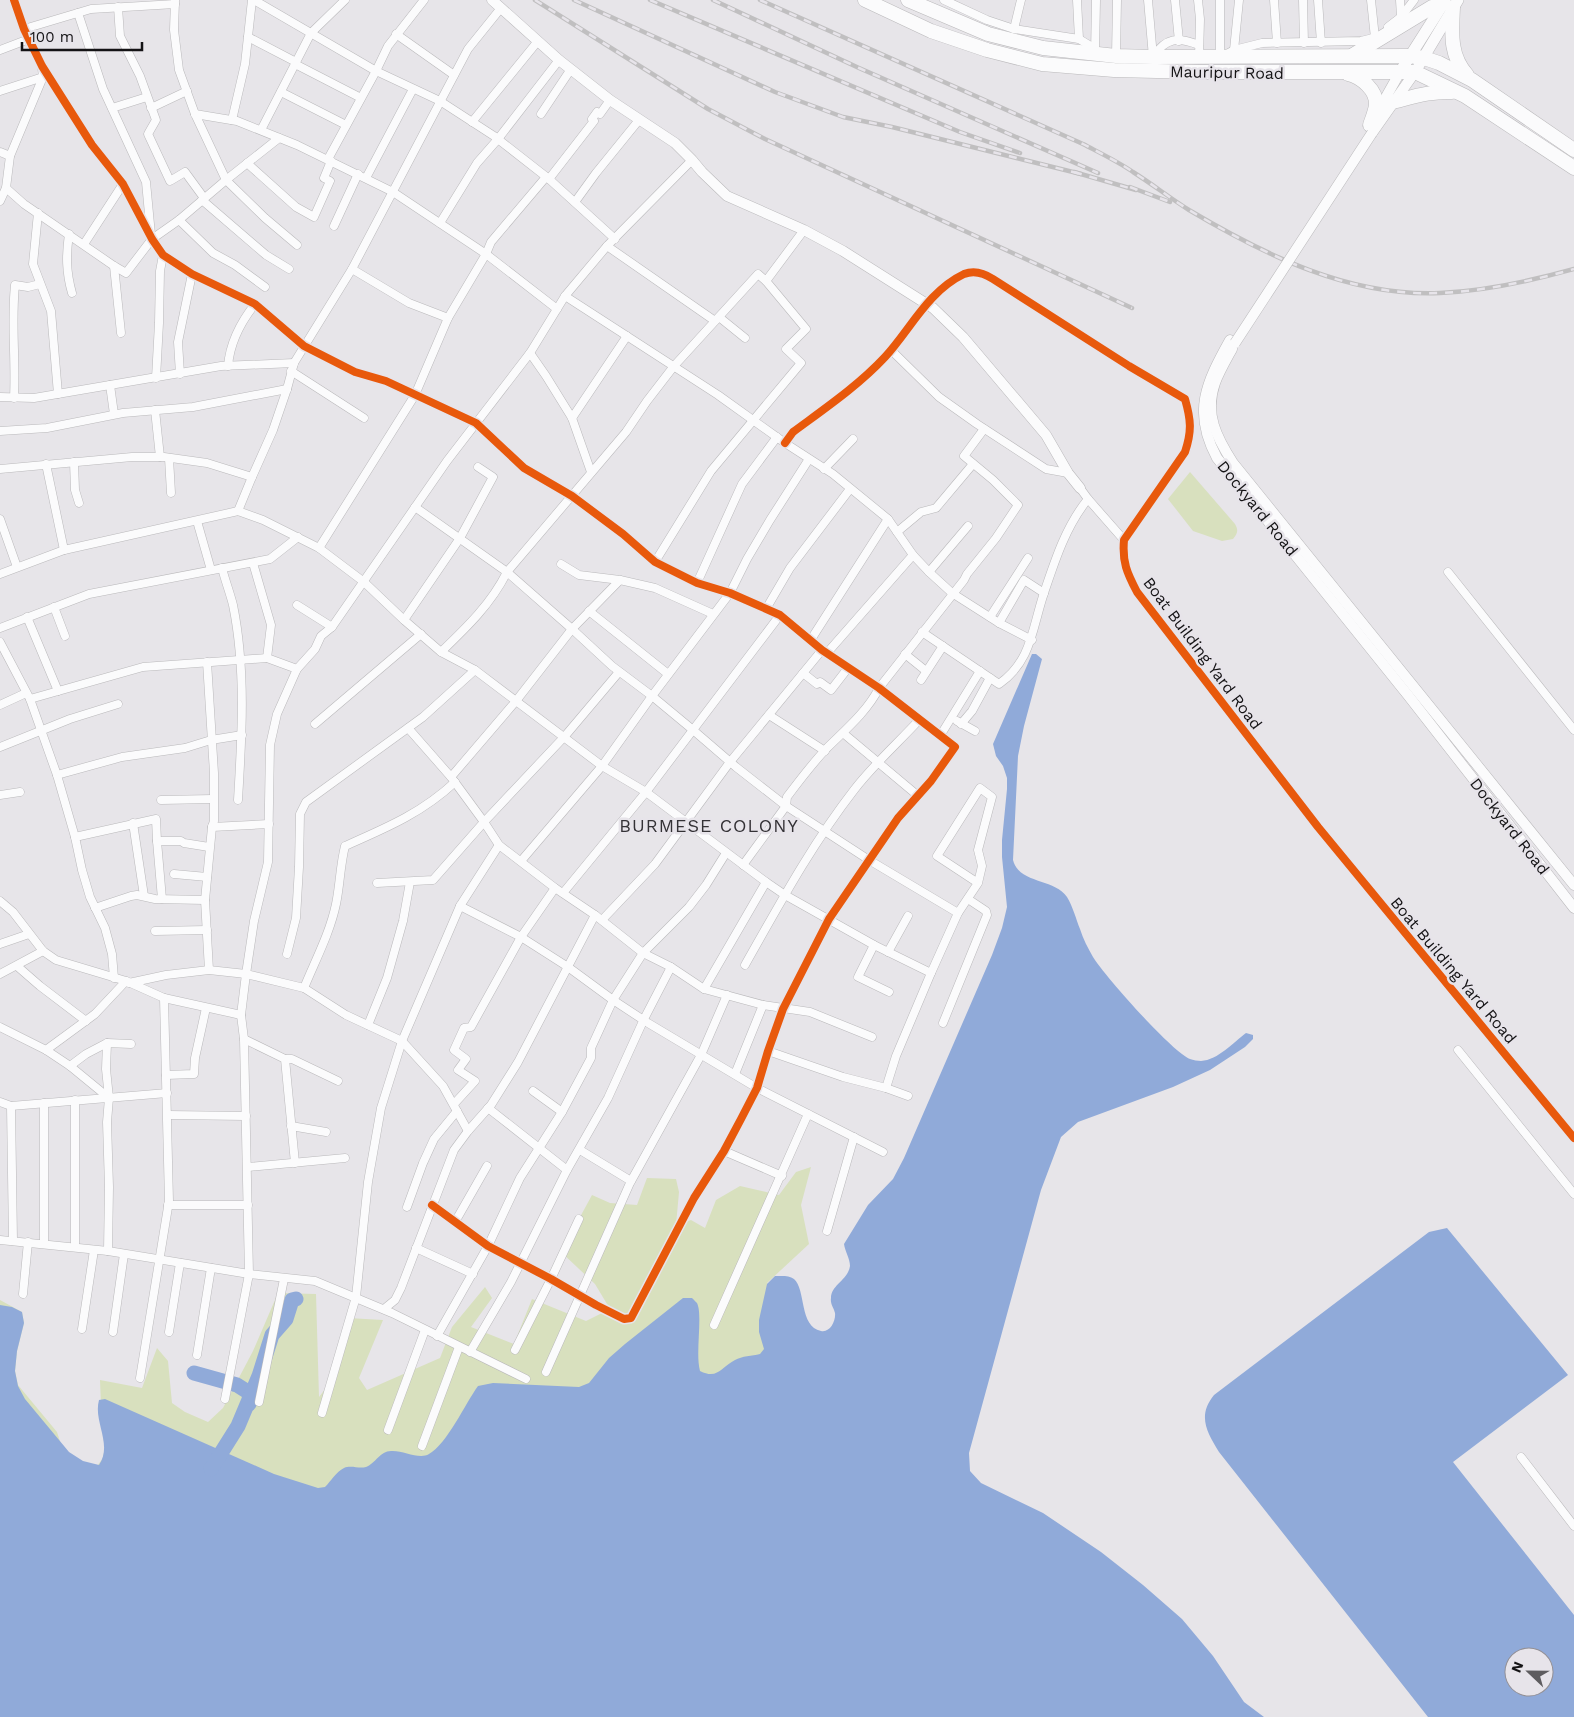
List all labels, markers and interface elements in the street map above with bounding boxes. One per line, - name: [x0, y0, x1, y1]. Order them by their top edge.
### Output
- scale bar: [22, 20, 142, 52]
- text: 100 m: [30, 28, 74, 46]
- street label: Mauripur Road: [1170, 62, 1284, 83]
- street label: Dockyard Road: [1213, 457, 1302, 560]
- street label: Boat Building Yard Road: [1139, 573, 1266, 733]
- street label: Dockyard Road: [1466, 774, 1553, 878]
- district label: BURMESE COLONY: [619, 815, 799, 836]
- street label: Boat Building Yard Road: [1387, 893, 1521, 1047]
- north arrow: [1504, 1647, 1554, 1697]
- text: N: [1508, 1659, 1526, 1675]

